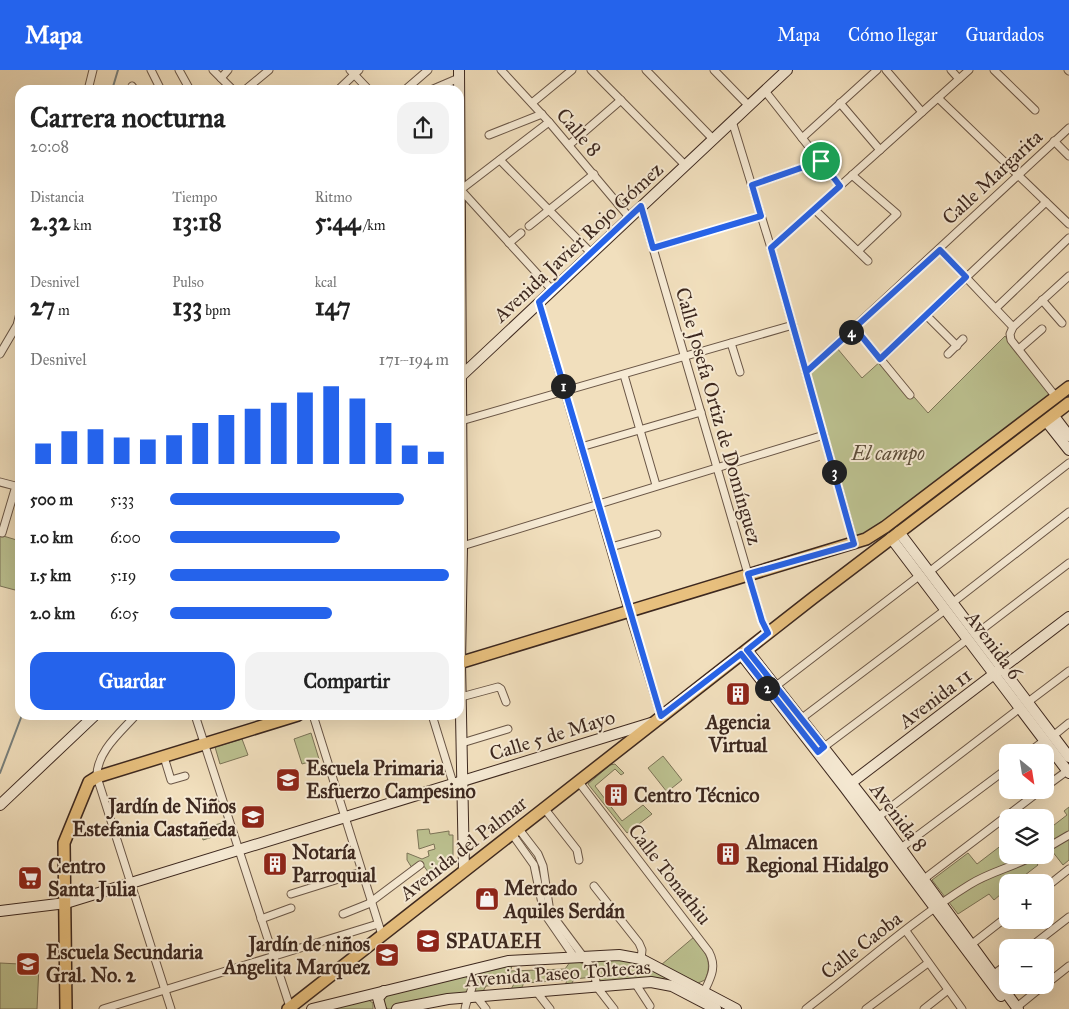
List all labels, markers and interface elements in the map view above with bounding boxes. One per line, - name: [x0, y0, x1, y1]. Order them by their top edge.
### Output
- text: Mapa: [25, 20, 82, 50]
- text: Mapa: [777, 24, 820, 46]
- text: Cómo llegar: [848, 24, 938, 46]
- text: Guardados: [966, 24, 1044, 46]
- text: Carrera nocturna: [30, 100, 225, 135]
- button: share: [397, 102, 449, 154]
- street label: Calle 8: [552, 103, 606, 161]
- street label: Calle Margarita: [937, 124, 1048, 230]
- text: 20:08: [30, 137, 69, 156]
- pin: [800, 140, 842, 182]
- icon: arrive: [807, 147, 835, 175]
- street label: Avenida Javier Rojo Gómez: [487, 157, 668, 328]
- text: Distancia: [30, 189, 84, 206]
- text: Tiempo: [172, 189, 217, 206]
- text: Ritmo: [315, 189, 352, 206]
- text: 2.32: [30, 206, 70, 237]
- text: 13:18: [172, 206, 222, 237]
- text: 5:44: [315, 206, 360, 237]
- text: km: [70, 217, 92, 234]
- text: /km: [360, 217, 385, 234]
- text: Desnivel: [30, 274, 79, 291]
- text: Pulso: [172, 274, 204, 291]
- text: kcal: [315, 274, 337, 291]
- street label: Calle Josefa Ortiz de Domínguez: [670, 284, 767, 548]
- text: 27: [30, 291, 55, 322]
- text: 133: [172, 291, 202, 322]
- text: 147: [315, 291, 351, 322]
- text: m: [55, 302, 70, 319]
- text: bpm: [202, 302, 231, 319]
- pin: 4: [838, 320, 864, 344]
- text: 4: [848, 324, 855, 341]
- text: Desnivel: [30, 350, 86, 369]
- text: 171–194 m: [379, 350, 449, 369]
- pin: 1: [550, 374, 576, 398]
- text: 1: [561, 378, 566, 395]
- park label: El campo: [850, 441, 925, 466]
- pin: 3: [822, 460, 846, 484]
- text: 3: [832, 464, 837, 481]
- text: 500 m: [30, 490, 73, 509]
- text: 5:33: [110, 490, 134, 509]
- text: 1.0 km: [30, 528, 73, 547]
- text: 6:00: [110, 528, 141, 547]
- text: 1.5 km: [30, 566, 71, 585]
- text: 5:19: [110, 566, 136, 585]
- text: 2.0 km: [30, 604, 75, 623]
- text: 6:05: [110, 604, 139, 623]
- street label: Avenida 6: [960, 605, 1028, 685]
- button: Guardar: [30, 652, 235, 710]
- button: Compartir: [245, 652, 449, 710]
- street label: Avenida 11: [893, 663, 976, 734]
- pin: 2: [754, 676, 780, 700]
- text: 2: [764, 680, 771, 697]
- building icon: Agencia Virtual: [725, 681, 751, 707]
- street label: Calle 5 de Mayo: [486, 705, 618, 765]
- place label: Agencia Virtual: [704, 710, 771, 757]
- north arrow: [999, 744, 1054, 799]
- map controls: [999, 744, 1054, 994]
- place label: Escuela Primaria Esfuerzo Campesino: [306, 756, 476, 804]
- school or university icon: Escuela Primaria Esfuerzo Campesino: [275, 767, 301, 793]
- street label: Avenida 8: [865, 777, 933, 856]
- building icon: Centro Técnico: [603, 782, 629, 808]
- place label: Centro Técnico: [634, 783, 759, 807]
- street label: Avenida del Palmar: [394, 790, 532, 906]
- place label: Jardín de Niños Estefania Castañeda: [72, 794, 237, 841]
- school or university icon: Jardín de Niños Estefania Castañeda: [240, 804, 266, 830]
- button: layers: [999, 809, 1054, 864]
- street label: Calle Tonathiu: [623, 819, 717, 929]
- place label: Almacen Regional Hidalgo: [744, 830, 888, 878]
- place label: Notaría Parroquial: [292, 840, 377, 888]
- building icon: Almacen Regional Hidalgo: [715, 841, 741, 867]
- building icon: Notaría Parroquial: [262, 851, 288, 877]
- place label: Centro Santa Julia: [48, 854, 137, 903]
- supermarket icon: Centro Santa Julia: [17, 865, 43, 891]
- button: +: [999, 874, 1054, 929]
- place label: Mercado Aquiles Serdán: [502, 876, 625, 924]
- shop icon: Mercado Aquiles Serdán: [474, 886, 500, 912]
- street label: Calle Caoba: [816, 906, 907, 984]
- school or university icon: SPAUAEH: [415, 928, 441, 954]
- place label: SPAUAEH: [446, 929, 541, 953]
- place label: Jardín de niños Angelita Marquez: [221, 932, 371, 980]
- button: −: [999, 939, 1054, 994]
- place label: Escuela Secundaria Gral. No. 2: [46, 940, 203, 987]
- school or university icon: Jardín de niños Angelita Marquez: [374, 942, 400, 968]
- school or university icon: Escuela Secundaria Gral. No. 2: [15, 951, 41, 977]
- street label: Avenida Paseo Toltecas: [463, 955, 652, 992]

